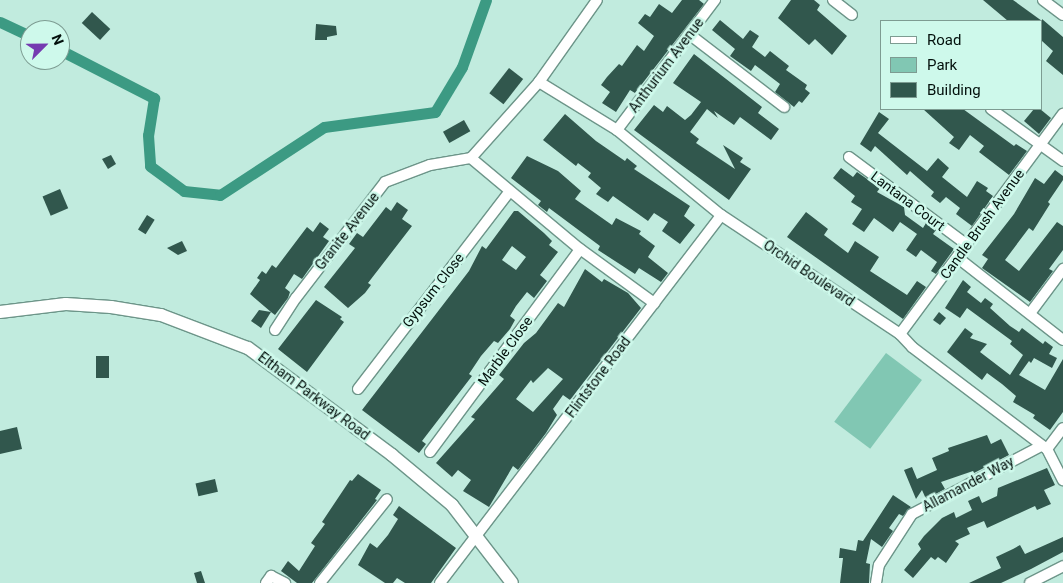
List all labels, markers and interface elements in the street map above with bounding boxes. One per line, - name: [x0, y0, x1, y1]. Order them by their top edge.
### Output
- street label: Anthurium Avenue: [625, 14, 707, 116]
- north arrow: [20, 20, 70, 70]
- legend: [880, 20, 1043, 110]
- text: Road: [927, 31, 961, 49]
- text: N: [49, 32, 67, 47]
- text: Park: [927, 56, 957, 74]
- text: Building: [927, 81, 981, 99]
- street label: Candle Brush Avenue: [936, 166, 1028, 282]
- street label: Lantana Court: [868, 168, 948, 234]
- street label: Granite Avenue: [311, 189, 383, 273]
- street label: Orchid Boulevard: [760, 236, 858, 310]
- street label: Gypsum Close: [399, 249, 467, 331]
- street label: Marble Close: [474, 313, 536, 389]
- street label: Flintstone Road: [562, 333, 634, 421]
- street label: Eltham Parkway Road: [255, 349, 373, 443]
- street label: Allamander Way: [919, 453, 1017, 515]

